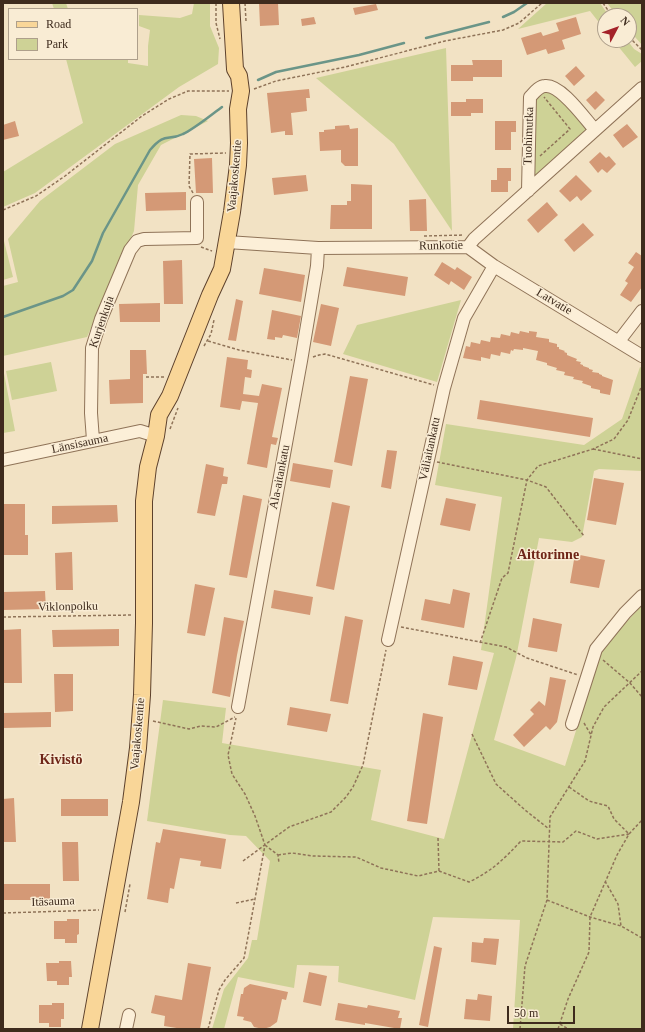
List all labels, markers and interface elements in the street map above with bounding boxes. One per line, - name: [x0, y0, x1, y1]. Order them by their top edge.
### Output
- legend: [8, 8, 138, 60]
- north arrow: [597, 8, 637, 48]
- text: N: [618, 14, 632, 28]
- text: Road: [46, 17, 71, 31]
- text: Park: [46, 37, 68, 51]
- street label: Tuohimutka: [521, 107, 537, 165]
- street label: Vaajakoskentie: [225, 139, 245, 213]
- street label: Runkotie: [419, 238, 463, 254]
- street label: Latvatie: [533, 286, 575, 318]
- street label: Kurjenkuja: [86, 294, 118, 350]
- street label: Väliaitankatu: [416, 416, 444, 482]
- street label: Länsisauma: [50, 431, 110, 457]
- street label: Ala-aitankatu: [267, 444, 293, 510]
- district label: Aittorinne: [517, 547, 579, 563]
- street label: Viklonpolku: [38, 599, 98, 615]
- street label: Vaajakoskentie: [128, 697, 148, 771]
- district label: Kivistö: [40, 752, 82, 768]
- street label: Itäsauma: [31, 894, 75, 910]
- scale bar: [509, 998, 577, 1024]
- text: 50 m: [514, 1006, 538, 1020]

